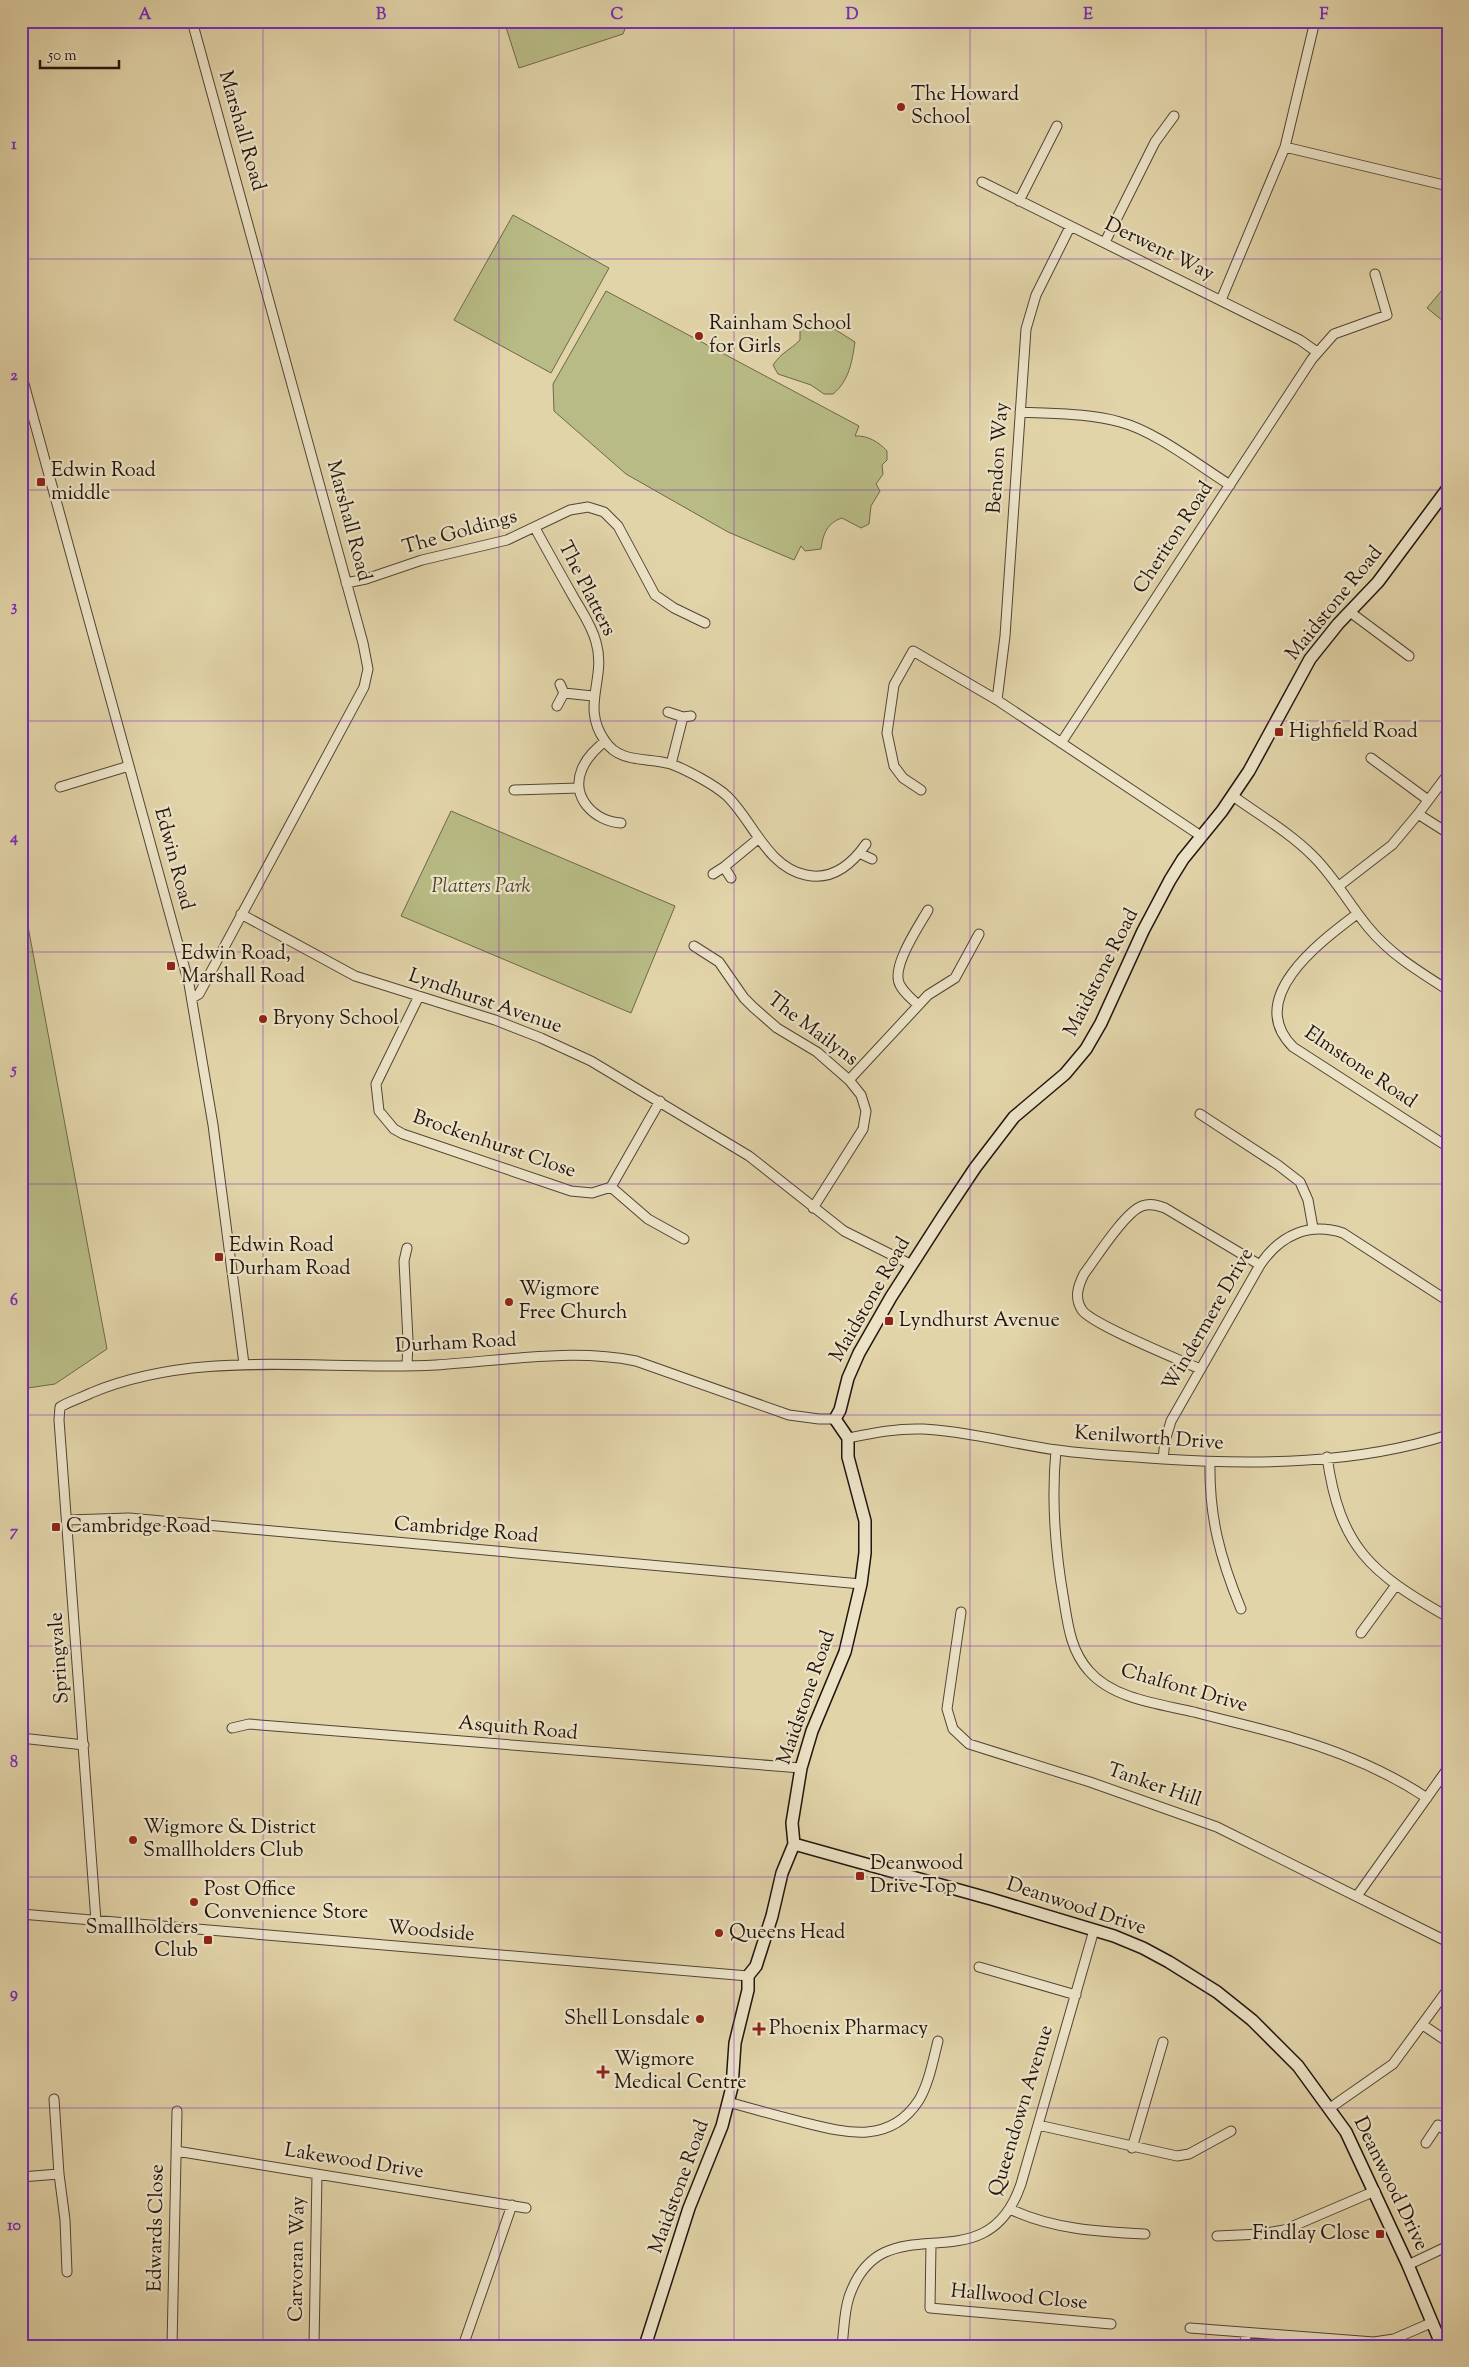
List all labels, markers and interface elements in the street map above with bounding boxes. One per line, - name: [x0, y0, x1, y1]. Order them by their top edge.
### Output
- text: A: [139, 4, 152, 27]
- text: B: [376, 4, 386, 27]
- text: C: [611, 4, 624, 27]
- text: D: [846, 4, 859, 27]
- text: E: [1083, 4, 1093, 27]
- text: F: [1320, 4, 1329, 27]
- scale bar: [40, 38, 119, 70]
- text: 50 m: [47, 46, 77, 67]
- street label: Marshall Road: [210, 67, 272, 195]
- place label: The Howard School: [911, 81, 1019, 133]
- marker: The Howard School: [895, 101, 907, 113]
- text: 1: [11, 134, 17, 157]
- street label: Derwent Way: [1099, 211, 1219, 289]
- place label: Rainham School for Girls: [709, 310, 852, 362]
- marker: Rainham School for Girls: [693, 330, 705, 342]
- text: 2: [10, 365, 18, 388]
- street label: Bendon Way: [981, 401, 1017, 515]
- place label: Edwin Road middle: [51, 457, 156, 509]
- street label: Marshall Road: [318, 457, 378, 585]
- marker: Edwin Road middle: [35, 476, 47, 488]
- street label: Cheriton Road: [1127, 476, 1221, 600]
- street label: The Goldings: [399, 503, 521, 563]
- street label: The Platters: [550, 536, 622, 642]
- street label: Maidstone Road: [1280, 540, 1390, 668]
- text: 3: [11, 596, 18, 619]
- place label: Highfield Road: [1289, 718, 1418, 747]
- marker: Highfield Road: [1273, 726, 1285, 738]
- street label: Edwin Road: [145, 805, 201, 913]
- text: 4: [9, 827, 18, 850]
- park label: Platters Park: [431, 873, 531, 902]
- street label: Maidstone Road: [1057, 904, 1147, 1042]
- place label: Edwin Road, Marshall Road: [181, 940, 305, 992]
- marker: Edwin Road, Marshall Road: [165, 960, 177, 972]
- street label: Lyndhurst Avenue: [404, 962, 566, 1042]
- street label: The Mailyns: [760, 986, 864, 1074]
- place label: Bryony School: [273, 1005, 399, 1034]
- marker: Bryony School: [257, 1013, 269, 1025]
- street label: Elmstone Road: [1298, 1020, 1422, 1116]
- text: 5: [9, 1059, 17, 1082]
- street label: Brockenhurst Close: [409, 1103, 579, 1187]
- place label: Edwin Road Durham Road: [229, 1232, 350, 1284]
- street label: Maidstone Road: [823, 1232, 919, 1368]
- street label: Windermere Drive: [1156, 1243, 1262, 1397]
- marker: Edwin Road Durham Road: [213, 1251, 225, 1263]
- place label: Wigmore Free Church: [519, 1276, 628, 1328]
- text: 6: [10, 1290, 18, 1313]
- marker: Wigmore Free Church: [503, 1296, 515, 1308]
- place label: Lyndhurst Avenue: [899, 1307, 1060, 1336]
- marker: Lyndhurst Avenue: [883, 1315, 895, 1327]
- street label: Durham Road: [395, 1326, 517, 1362]
- street label: Kenilworth Drive: [1073, 1419, 1225, 1459]
- street label: Cambridge Road: [393, 1510, 539, 1552]
- place label: Cambridge Road: [66, 1513, 211, 1542]
- text: 7: [10, 1521, 19, 1544]
- marker: Cambridge Road: [50, 1521, 62, 1533]
- street label: Springvale: [42, 1611, 78, 1705]
- street label: Maidstone Road: [770, 1627, 844, 1769]
- street label: Chalfont Drive: [1117, 1657, 1251, 1721]
- street label: Asquith Road: [457, 1709, 579, 1749]
- text: 8: [10, 1752, 18, 1775]
- street label: Tanker Hill: [1103, 1756, 1205, 1816]
- place label: Wigmore & District Smallholders Club: [143, 1814, 316, 1866]
- marker: Wigmore & District Smallholders Club: [127, 1834, 139, 1846]
- place label: Deanwood Drive Top: [870, 1850, 963, 1902]
- marker: Deanwood Drive Top: [854, 1870, 866, 1882]
- street label: Deanwood Drive: [1002, 1871, 1150, 1943]
- place label: Post Office Convenience Store: [204, 1876, 368, 1928]
- marker: Post Office Convenience Store: [188, 1896, 200, 1908]
- place label: Smallholders Club: [86, 1914, 198, 1966]
- street label: Woodside: [386, 1914, 476, 1950]
- place label: Queens Head: [729, 1919, 845, 1948]
- marker: Queens Head: [713, 1927, 725, 1939]
- marker: Smallholders Club: [202, 1934, 214, 1946]
- text: 9: [10, 1983, 18, 2006]
- place label: Shell Lonsdale: [564, 2005, 690, 2034]
- marker: Shell Lonsdale: [694, 2013, 706, 2025]
- place label: Phoenix Pharmacy: [769, 2015, 928, 2044]
- street label: Queendown Avenue: [982, 2022, 1062, 2200]
- marker: Phoenix Pharmacy: [753, 2023, 765, 2035]
- place label: Wigmore Medical Centre: [614, 2046, 747, 2098]
- marker: Wigmore Medical Centre: [596, 2065, 610, 2079]
- street label: Deanwood Drive: [1345, 2112, 1435, 2256]
- street label: Maidstone Road: [642, 2116, 718, 2258]
- street label: Lakewood Drive: [282, 2137, 426, 2187]
- street label: Edwards Close: [141, 2164, 173, 2292]
- street label: Carvoran Way: [282, 2196, 314, 2322]
- text: 10: [7, 2215, 21, 2238]
- place label: Findlay Close: [1252, 2220, 1370, 2249]
- marker: Findlay Close: [1374, 2228, 1386, 2240]
- street label: Hallwood Close: [949, 2278, 1089, 2318]

